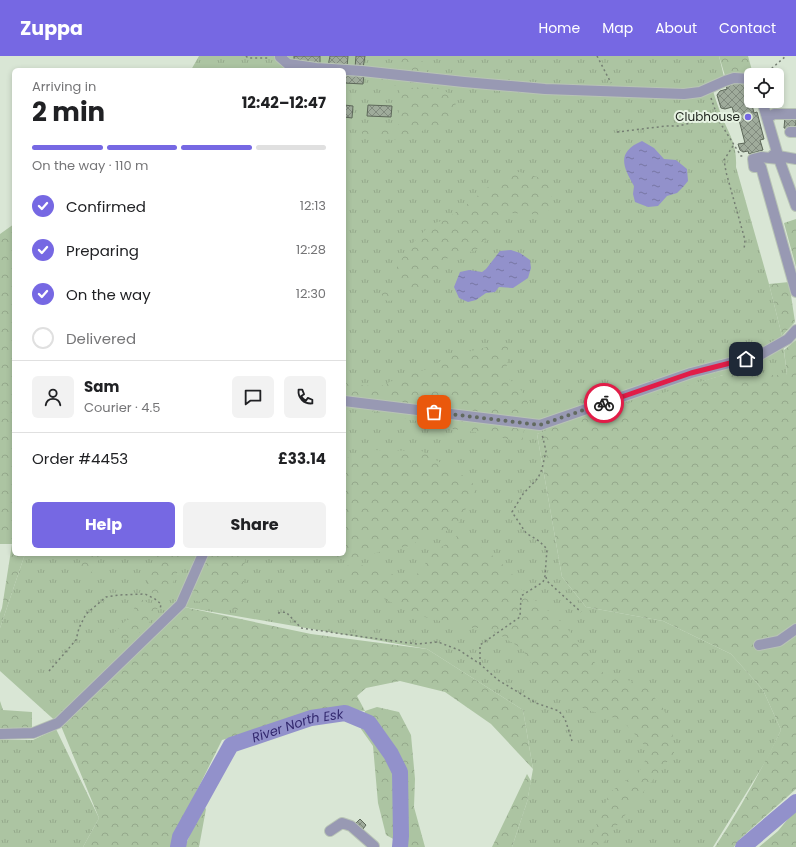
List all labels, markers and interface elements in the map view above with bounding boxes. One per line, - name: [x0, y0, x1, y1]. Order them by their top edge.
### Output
- text: Zuppa: [20, 15, 83, 42]
- text: Home: [538, 18, 580, 38]
- text: Map: [602, 18, 633, 38]
- text: About: [655, 18, 697, 38]
- text: Contact: [719, 18, 776, 38]
- map controls: [744, 68, 784, 108]
- button: locate: [744, 68, 784, 108]
- text: Arriving in: [32, 77, 96, 96]
- text: 12:42–12:47: [242, 92, 326, 113]
- text: 2 min: [32, 94, 105, 130]
- place label: Clubhouse: [675, 108, 740, 125]
- marker: Clubhouse: [743, 112, 753, 122]
- text: On the way · 110 m: [32, 156, 148, 175]
- icon: check: [32, 195, 54, 217]
- text: Confirmed: [66, 196, 146, 217]
- text: 12:13: [300, 196, 326, 215]
- icon: check: [32, 239, 54, 261]
- text: Preparing: [66, 240, 139, 261]
- text: 12:28: [296, 240, 326, 259]
- icon: check: [32, 283, 54, 305]
- text: On the way: [66, 284, 151, 305]
- text: 12:30: [296, 284, 326, 303]
- text: Delivered: [66, 328, 136, 349]
- pin: [729, 342, 763, 376]
- icon: home: [735, 348, 757, 370]
- button: person: [32, 376, 74, 418]
- text: Sam: [84, 376, 119, 397]
- button: chat: [232, 376, 274, 418]
- button: phone: [284, 376, 326, 418]
- courier: [584, 383, 624, 423]
- icon: bike: [593, 392, 615, 414]
- pin: [417, 395, 451, 429]
- text: Courier · 4.5: [84, 398, 160, 417]
- icon: bag: [423, 401, 445, 423]
- text: Order #4453: [32, 448, 128, 469]
- text: £33.14: [278, 448, 326, 469]
- button: Help: [32, 502, 175, 548]
- button: Share: [183, 502, 326, 548]
- water label: River North Esk: [249, 704, 346, 747]

